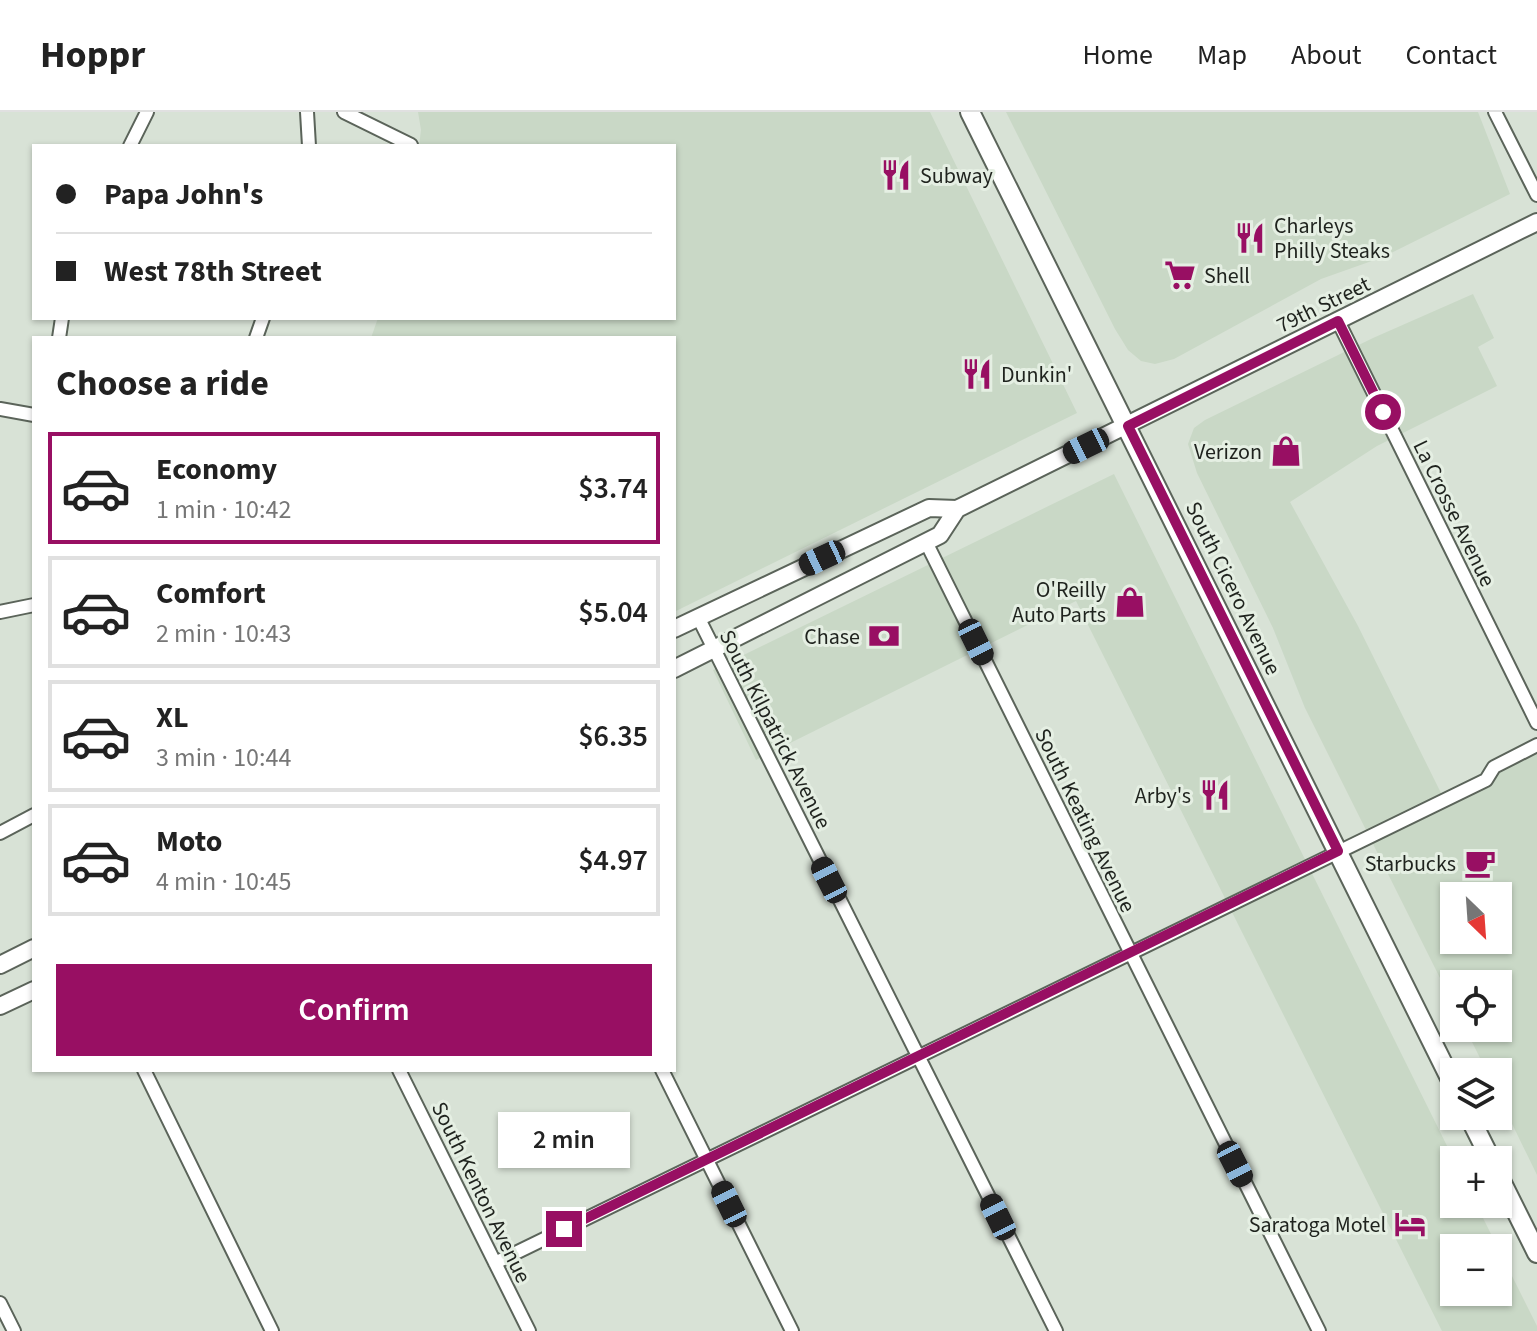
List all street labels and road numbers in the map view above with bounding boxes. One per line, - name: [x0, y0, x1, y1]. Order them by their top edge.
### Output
- street label: 79th Street: [1271, 268, 1376, 341]
- street label: La Crosse Avenue: [1405, 435, 1503, 592]
- street label: South Cicero Avenue: [1177, 496, 1289, 681]
- street label: South Kilpatrick Avenue: [711, 624, 839, 835]
- street label: South Keating Avenue: [1027, 723, 1144, 918]
- street label: South Kenton Avenue: [423, 1096, 539, 1289]

